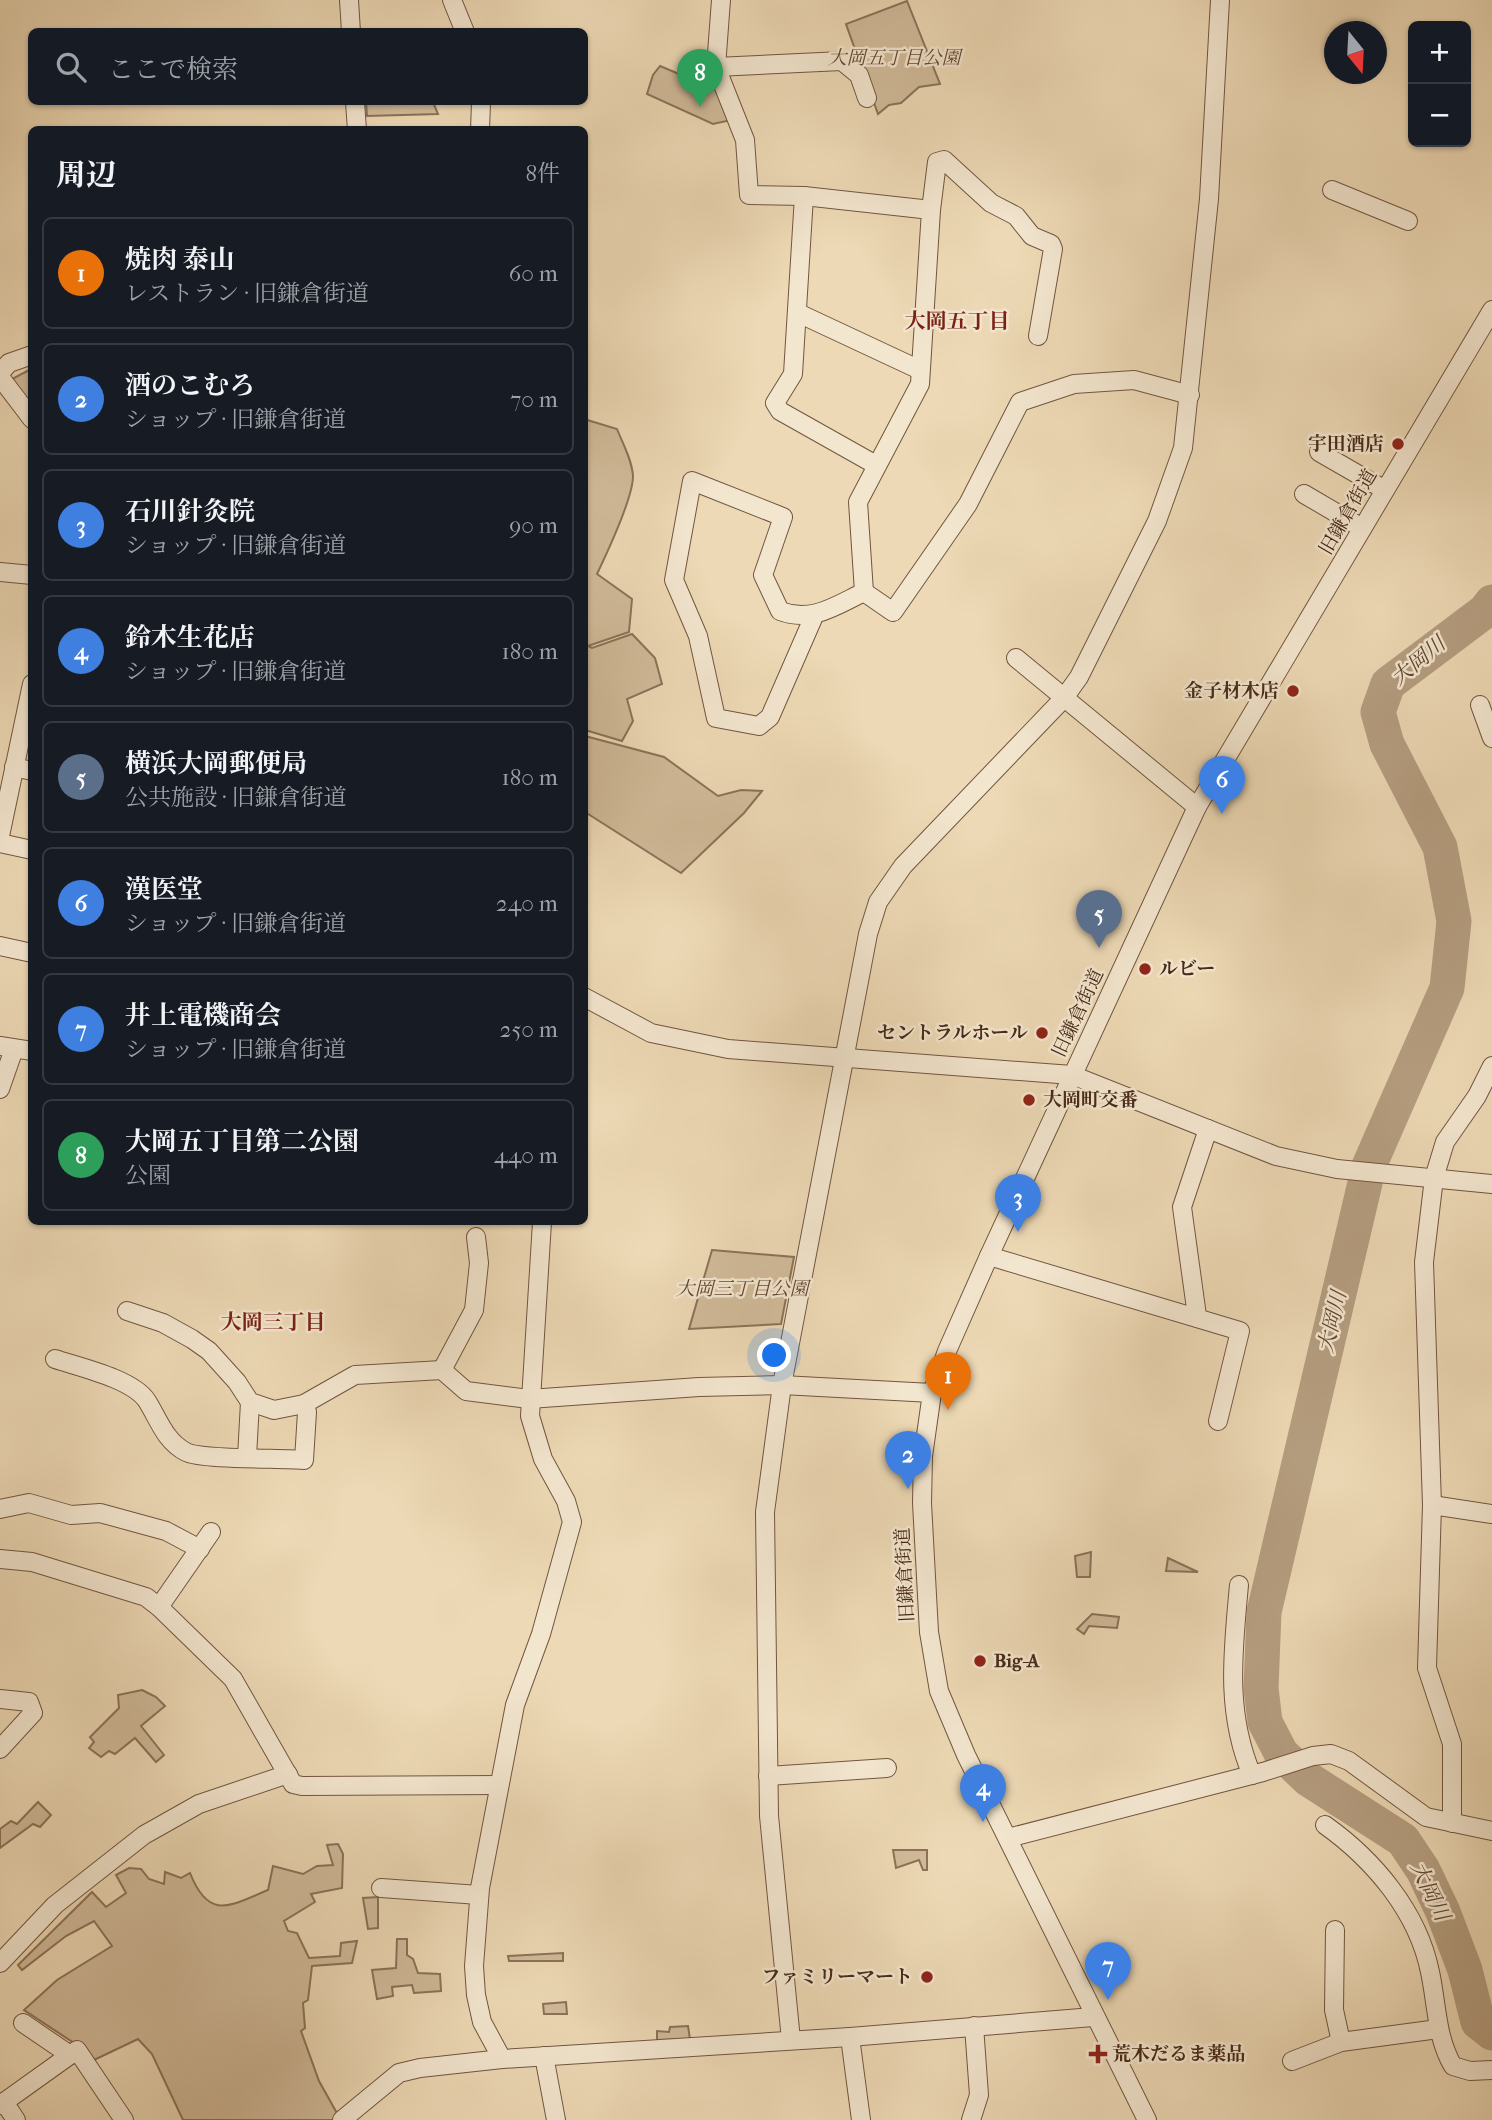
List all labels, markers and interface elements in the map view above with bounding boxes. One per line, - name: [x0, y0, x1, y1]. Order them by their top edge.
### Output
- north arrow: [1324, 21, 1387, 84]
- map controls: [1408, 21, 1471, 147]
- button: +: [1408, 21, 1471, 84]
- search box: [28, 28, 588, 105]
- park label: 大岡五丁目公園: [827, 47, 963, 69]
- icon: search: [52, 48, 90, 86]
- pin: 8: [677, 49, 723, 107]
- text: ここで検索: [108, 54, 238, 85]
- button: −: [1408, 84, 1471, 147]
- text: 周辺: [56, 158, 116, 193]
- text: 8件: [525, 160, 560, 187]
- text: 焼肉 泰山: [125, 244, 235, 275]
- text: 1: [77, 260, 85, 287]
- text: 60 m: [509, 260, 558, 287]
- text: レストラン · 旧鎌倉街道: [125, 280, 369, 307]
- district label: 大岡五丁目: [905, 309, 1010, 333]
- text: 酒のこむろ: [125, 370, 255, 401]
- text: 2: [75, 386, 87, 413]
- text: 70 m: [510, 386, 558, 413]
- text: ショップ · 旧鎌倉街道: [125, 406, 346, 433]
- place label: 宇田酒店: [1308, 433, 1384, 455]
- marker: 宇田酒店: [1390, 436, 1406, 452]
- street label: 旧鎌倉街道: [1315, 465, 1381, 559]
- text: 石川針灸院: [125, 496, 255, 527]
- text: 3: [76, 512, 86, 539]
- text: 90 m: [509, 512, 558, 539]
- text: ショップ · 旧鎌倉街道: [125, 532, 346, 559]
- text: 鈴木生花店: [125, 622, 255, 653]
- water label: 大岡川: [1386, 630, 1451, 690]
- text: 4: [74, 638, 88, 665]
- text: 180 m: [501, 638, 558, 665]
- text: ショップ · 旧鎌倉街道: [125, 658, 346, 685]
- place label: 金子材木店: [1184, 680, 1279, 702]
- marker: 金子材木店: [1285, 683, 1301, 699]
- text: 横浜大岡郵便局: [125, 748, 307, 779]
- pin: 6: [1199, 756, 1245, 814]
- text: 5: [76, 764, 86, 791]
- text: 180 m: [501, 764, 558, 791]
- text: 公共施設 · 旧鎌倉街道: [125, 784, 347, 811]
- text: 漢医堂: [125, 874, 203, 905]
- text: 6: [75, 890, 87, 917]
- text: 240 m: [496, 890, 558, 917]
- pin: 5: [1076, 890, 1122, 948]
- text: ショップ · 旧鎌倉街道: [125, 910, 346, 937]
- place label: ルビー: [1159, 958, 1215, 980]
- marker: ルビー: [1137, 961, 1153, 977]
- street label: 旧鎌倉街道: [1048, 965, 1108, 1061]
- text: 井上電機商会: [125, 1000, 281, 1031]
- text: 7: [75, 1016, 87, 1043]
- text: 250 m: [500, 1016, 558, 1043]
- place label: セントラルホール: [877, 1022, 1028, 1044]
- marker: セントラルホール: [1034, 1025, 1050, 1041]
- text: ショップ · 旧鎌倉街道: [125, 1036, 346, 1063]
- place label: 大岡町交番: [1043, 1089, 1138, 1111]
- marker: 大岡町交番: [1021, 1092, 1037, 1108]
- text: 大岡五丁目第二公園: [125, 1126, 359, 1157]
- text: 8: [75, 1142, 87, 1169]
- text: 440 m: [494, 1142, 558, 1169]
- text: 公園: [125, 1162, 171, 1189]
- pin: 3: [995, 1174, 1041, 1232]
- park label: 大岡三丁目公園: [675, 1278, 811, 1300]
- water label: 大岡川: [1313, 1287, 1351, 1355]
- district label: 大岡三丁目: [221, 1310, 326, 1334]
- your location: [757, 1338, 791, 1372]
- pin: 1: [925, 1352, 971, 1410]
- pin: 2: [885, 1431, 931, 1489]
- street label: 旧鎌倉街道: [892, 1527, 918, 1623]
- place label: Big-A: [994, 1650, 1040, 1672]
- marker: Big-A: [972, 1653, 988, 1669]
- pin: 4: [960, 1764, 1006, 1822]
- water label: 大岡川: [1405, 1857, 1455, 1926]
- pin: 7: [1085, 1942, 1131, 2000]
- place label: ファミリーマート: [761, 1966, 913, 1988]
- marker: ファミリーマート: [919, 1969, 935, 1985]
- place label: 荒木だるま薬品: [1112, 2043, 1245, 2065]
- marker: 荒木だるま薬品: [1090, 2046, 1106, 2062]

